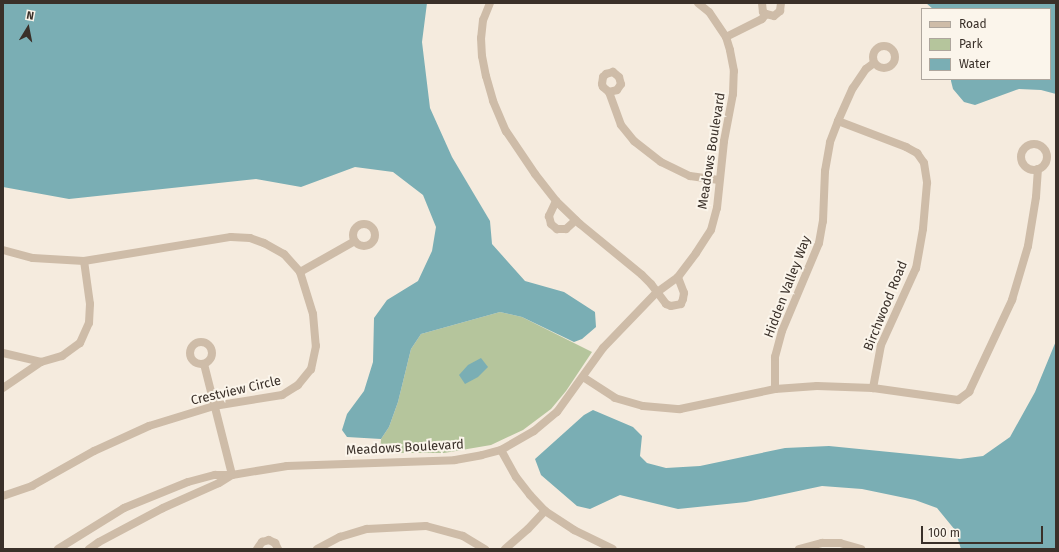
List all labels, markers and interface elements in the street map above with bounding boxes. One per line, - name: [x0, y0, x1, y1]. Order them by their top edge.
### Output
- north arrow: [8, 8, 48, 48]
- legend: [921, 8, 1051, 80]
- text: N: [25, 9, 35, 23]
- text: Road: [959, 17, 987, 31]
- text: Park: [959, 37, 983, 51]
- text: Water: [959, 57, 990, 71]
- street label: Meadows Boulevard: [695, 92, 729, 210]
- street label: Hidden Valley Way: [761, 234, 815, 340]
- street label: Birchwood Road: [861, 259, 911, 353]
- street label: Crestview Circle: [189, 373, 283, 409]
- street label: Meadows Boulevard: [346, 437, 464, 459]
- scale bar: [923, 518, 1045, 544]
- text: 100 m: [928, 526, 960, 540]

